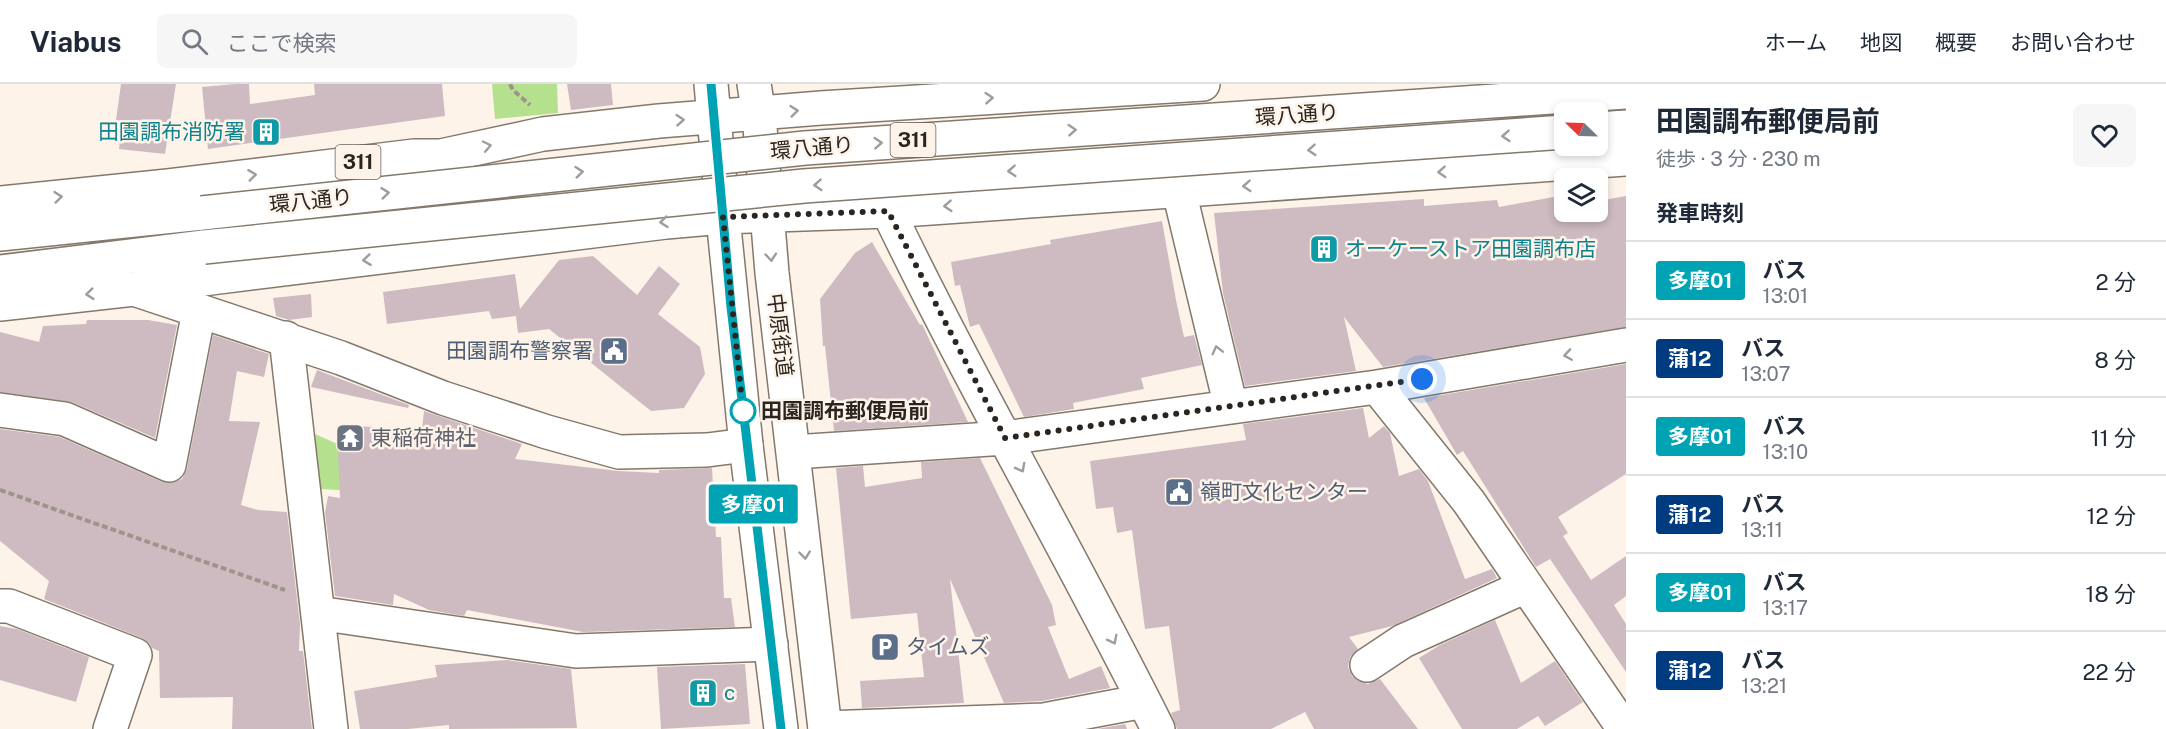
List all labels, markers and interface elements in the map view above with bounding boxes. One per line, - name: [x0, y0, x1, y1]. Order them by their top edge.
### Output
- search box: [157, 14, 577, 68]
- text: Viabus: [30, 25, 121, 58]
- icon: search: [178, 25, 211, 58]
- text: ここで検索: [226, 30, 336, 56]
- text: ホーム: [1765, 30, 1827, 55]
- text: 地図: [1860, 30, 1902, 55]
- text: 概要: [1935, 30, 1977, 55]
- text: お問い合わせ: [2010, 30, 2136, 55]
- one-way arrow: [985, 91, 994, 104]
- street label: 環八通り: [1254, 99, 1340, 130]
- north arrow: [1554, 102, 1608, 156]
- map controls: [1554, 102, 1608, 222]
- text: 田園調布郵便局前: [1656, 104, 1880, 137]
- button: heart: [2073, 104, 2136, 167]
- one-way arrow: [790, 105, 799, 118]
- one-way arrow: [675, 114, 684, 127]
- building icon: 田園調布消防署: [250, 116, 282, 148]
- place label: 田園調布消防署: [98, 119, 245, 144]
- road number: 311: [890, 123, 936, 157]
- one-way arrow: [1068, 123, 1077, 136]
- one-way arrow: [1502, 129, 1511, 142]
- street label: 環八通り: [769, 131, 855, 164]
- one-way arrow: [873, 136, 882, 149]
- one-way arrow: [481, 140, 491, 153]
- one-way arrow: [1307, 143, 1316, 156]
- road number: 311: [336, 145, 380, 179]
- text: 徒歩 · 3 分 · 230 m: [1656, 147, 1821, 171]
- one-way arrow: [1008, 164, 1017, 177]
- one-way arrow: [1437, 165, 1446, 178]
- one-way arrow: [575, 166, 584, 179]
- button: layers: [1554, 168, 1608, 222]
- one-way arrow: [247, 170, 257, 182]
- one-way arrow: [813, 178, 822, 191]
- one-way arrow: [1243, 179, 1252, 192]
- street label: 環八通り: [268, 184, 354, 217]
- one-way arrow: [381, 187, 390, 200]
- one-way arrow: [54, 191, 63, 204]
- one-way arrow: [944, 200, 953, 213]
- text: 発車時刻: [1656, 200, 1744, 226]
- one-way arrow: [660, 215, 669, 228]
- building icon: オーケーストア田園調布店: [1308, 233, 1340, 265]
- place label: オーケーストア田園調布店: [1345, 236, 1596, 261]
- one-way arrow: [764, 252, 777, 261]
- one-way arrow: [362, 253, 371, 266]
- text: バス: [1763, 257, 1807, 283]
- text: 多摩01: [1668, 268, 1733, 293]
- text: 2 分: [2096, 269, 2136, 295]
- text: 13:01: [1763, 284, 1808, 308]
- one-way arrow: [85, 287, 95, 300]
- street label: 中原街道: [763, 292, 798, 378]
- public building icon: 田園調布警察署: [598, 335, 630, 367]
- text: バス: [1741, 335, 1785, 361]
- place label: 田園調布警察署: [446, 338, 593, 363]
- one-way arrow: [1211, 346, 1224, 356]
- text: 蒲12: [1668, 346, 1711, 371]
- text: 8 分: [2094, 347, 2136, 373]
- one-way arrow: [1564, 348, 1574, 361]
- text: 13:07: [1741, 362, 1790, 386]
- your location: [1407, 364, 1437, 394]
- marker: 田園調布郵便局前: [730, 398, 756, 424]
- place label: 田園調布郵便局前: [761, 398, 929, 423]
- text: バス: [1763, 413, 1807, 439]
- temple icon: 東稲荷神社: [334, 422, 366, 454]
- text: 多摩01: [1668, 424, 1733, 449]
- place label: 東稲荷神社: [371, 425, 476, 450]
- text: 11 分: [2091, 425, 2136, 451]
- text: 13:10: [1763, 440, 1808, 464]
- one-way arrow: [1014, 461, 1025, 472]
- public building icon: 嶺町文化センター: [1163, 476, 1195, 508]
- place label: 嶺町文化センター: [1200, 479, 1368, 504]
- line badge: 多摩01: [711, 484, 795, 524]
- text: バス: [1741, 491, 1785, 517]
- text: 多摩01: [721, 492, 785, 517]
- text: 蒲12: [1668, 502, 1711, 527]
- text: 12 分: [2087, 503, 2136, 529]
- text: 13:11: [1741, 518, 1783, 542]
- one-way arrow: [798, 550, 811, 559]
- text: バス: [1763, 569, 1807, 595]
- text: 多摩01: [1668, 580, 1733, 605]
- text: 18 分: [2085, 581, 2136, 607]
- text: 13:17: [1763, 596, 1808, 620]
- parking icon: タイムズ: [869, 631, 901, 663]
- one-way arrow: [1106, 633, 1117, 644]
- place label: タイムズ: [906, 634, 990, 659]
- text: バス: [1741, 647, 1785, 673]
- text: 蒲12: [1668, 658, 1711, 683]
- text: 22 分: [2082, 659, 2136, 685]
- text: 13:21: [1741, 674, 1787, 698]
- building icon: c: [687, 677, 719, 709]
- place label: c: [724, 680, 735, 705]

